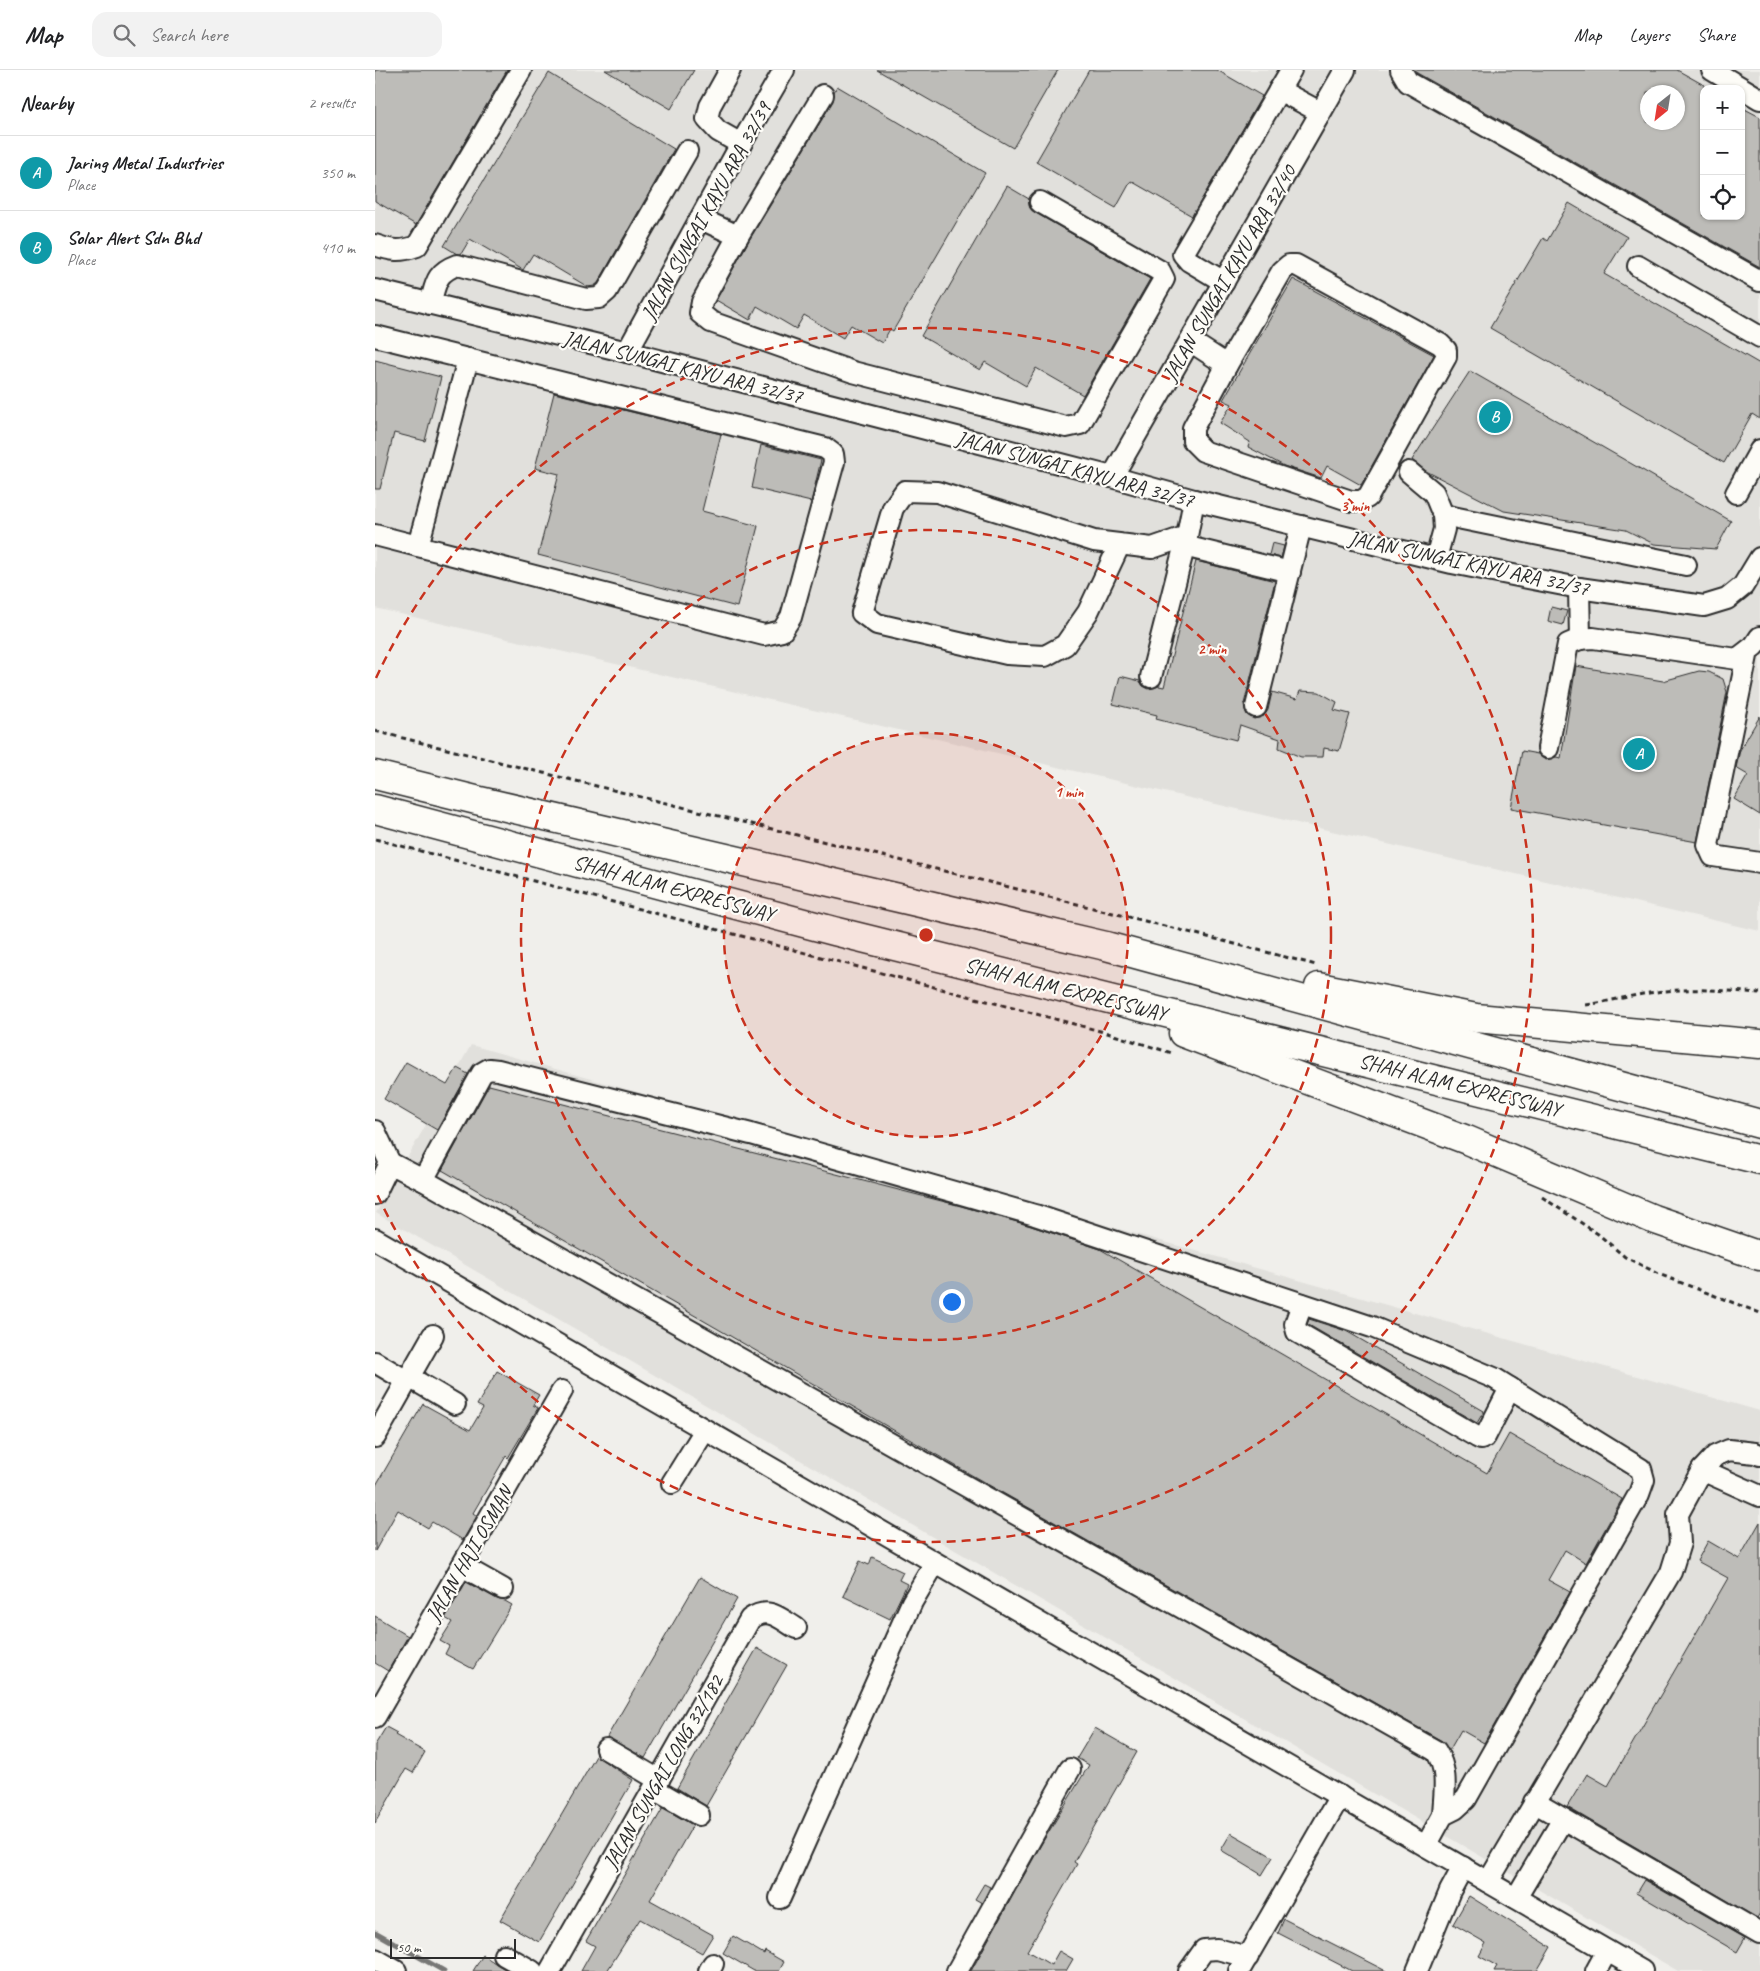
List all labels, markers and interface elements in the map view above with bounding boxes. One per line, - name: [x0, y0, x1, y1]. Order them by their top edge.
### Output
- search box: [92, 12, 442, 57]
- text: Map: [25, 20, 62, 50]
- icon: search: [110, 21, 138, 49]
- text: Search here: [150, 23, 228, 47]
- text: Map: [1574, 24, 1602, 46]
- text: Layers: [1630, 24, 1669, 46]
- text: Share: [1697, 24, 1735, 46]
- north arrow: [1640, 85, 1685, 130]
- map controls: [1700, 85, 1745, 220]
- button: +: [1700, 85, 1745, 130]
- text: Nearby: [20, 90, 73, 116]
- text: 2 results: [308, 93, 355, 113]
- street label: JALAN SUNGAI KAYU ARA 32/39: [635, 96, 778, 325]
- button: −: [1700, 130, 1745, 175]
- text: Jaring Metal Industries: [67, 151, 223, 175]
- street label: JALAN SUNGAI KAYU ARA 32/40: [1156, 159, 1302, 387]
- text: A: [32, 163, 40, 183]
- text: 350 m: [321, 163, 355, 183]
- text: Place: [67, 175, 95, 195]
- button: locate: [1700, 175, 1745, 220]
- text: Solar Alert Sdn Bhd: [67, 226, 200, 250]
- text: B: [32, 238, 40, 258]
- text: 410 m: [321, 238, 355, 258]
- text: Place: [67, 250, 95, 270]
- street label: JALAN SUNGAI KAYU ARA 32/37: [560, 324, 807, 410]
- pin: B: [1479, 398, 1511, 436]
- street label: JALAN SUNGAI KAYU ARA 32/37: [952, 424, 1198, 514]
- text: 3 min: [1341, 497, 1370, 516]
- street label: JALAN SUNGAI KAYU ARA 32/37: [1345, 525, 1593, 602]
- text: 2 min: [1198, 640, 1227, 659]
- pin: A: [1623, 735, 1655, 773]
- text: 1 min: [1055, 783, 1084, 802]
- street label: SHAH ALAM EXPRESSWAY: [571, 849, 781, 928]
- centre of rings: [917, 926, 935, 944]
- street label: SHAH ALAM EXPRESSWAY: [962, 951, 1173, 1028]
- street label: SHAH ALAM EXPRESSWAY: [1356, 1047, 1567, 1124]
- your location: [939, 1289, 965, 1315]
- street label: JALAN HAJI OSMAN: [419, 1479, 520, 1627]
- street label: JALAN SUNGAI LONG 32/182: [596, 1669, 730, 1874]
- scale bar: [390, 1936, 516, 1959]
- text: 50 m: [397, 1939, 421, 1956]

